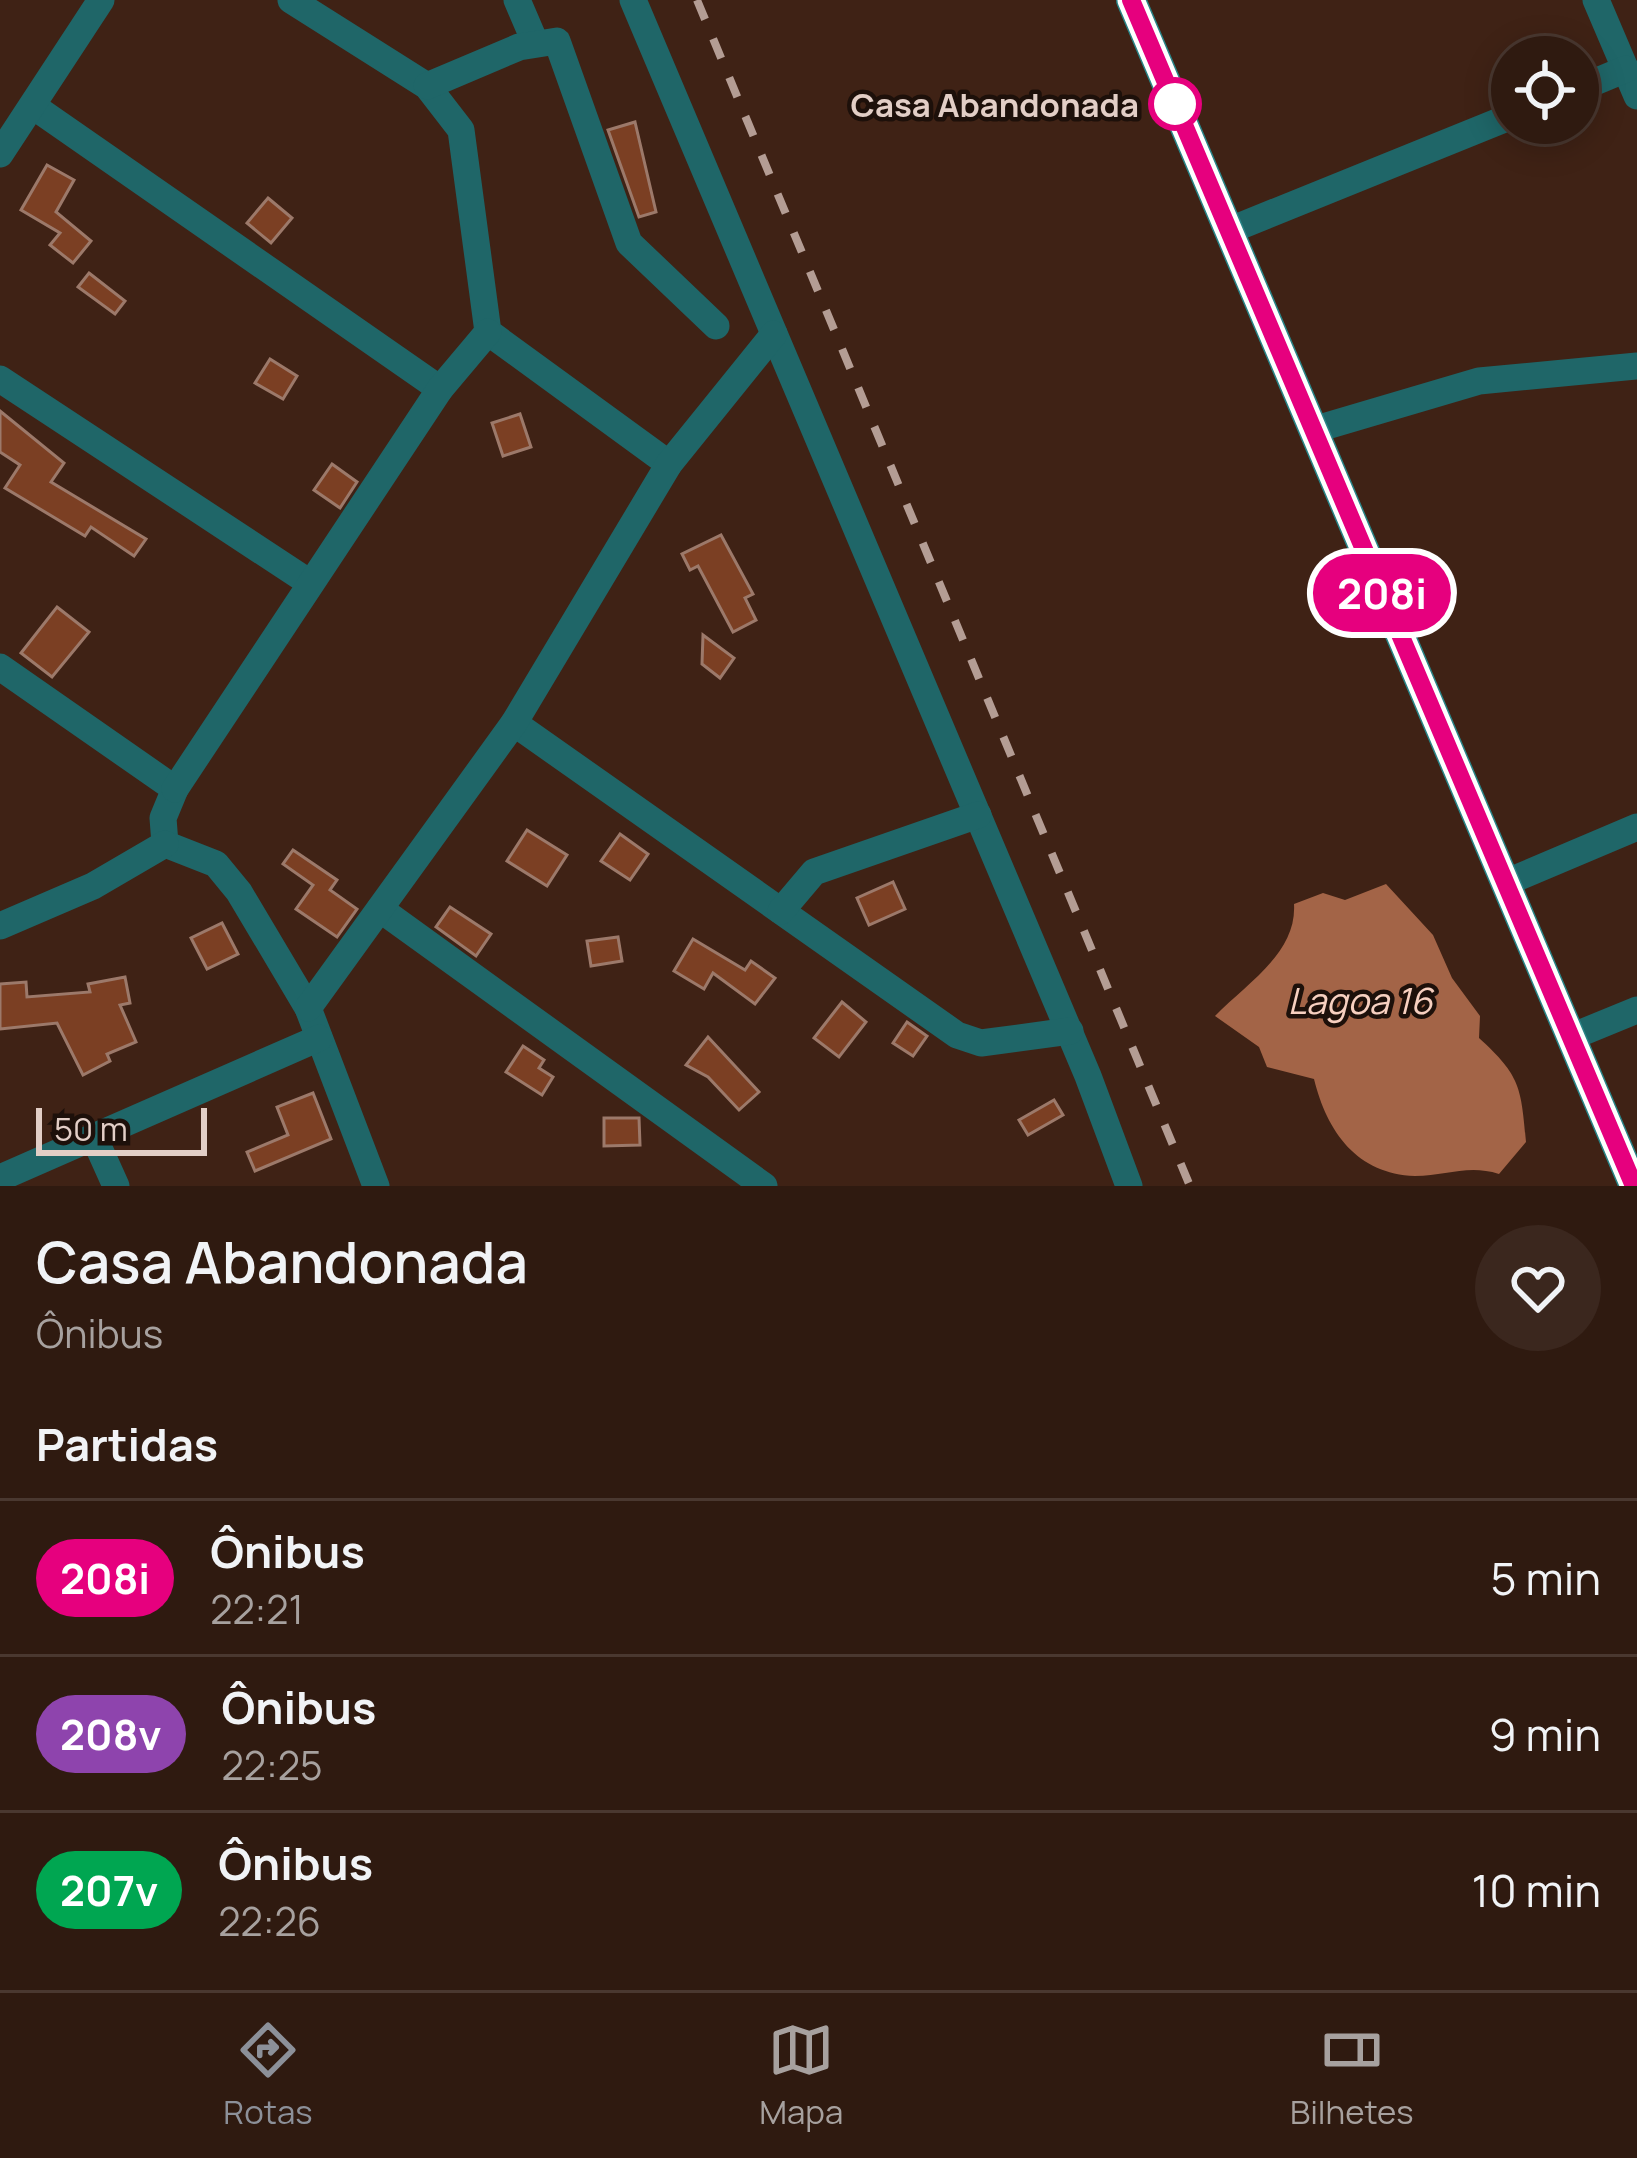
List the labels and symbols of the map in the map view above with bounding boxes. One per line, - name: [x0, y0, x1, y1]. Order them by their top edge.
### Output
- marker: Casa Abandonada: [1150, 79, 1200, 129]
- place label: Casa Abandonada: [851, 82, 1139, 127]
- line badge: 208i: [1298, 554, 1466, 632]
- water label: Lagoa 16: [1288, 976, 1435, 1025]
- scale bar: [36, 1102, 207, 1155]

